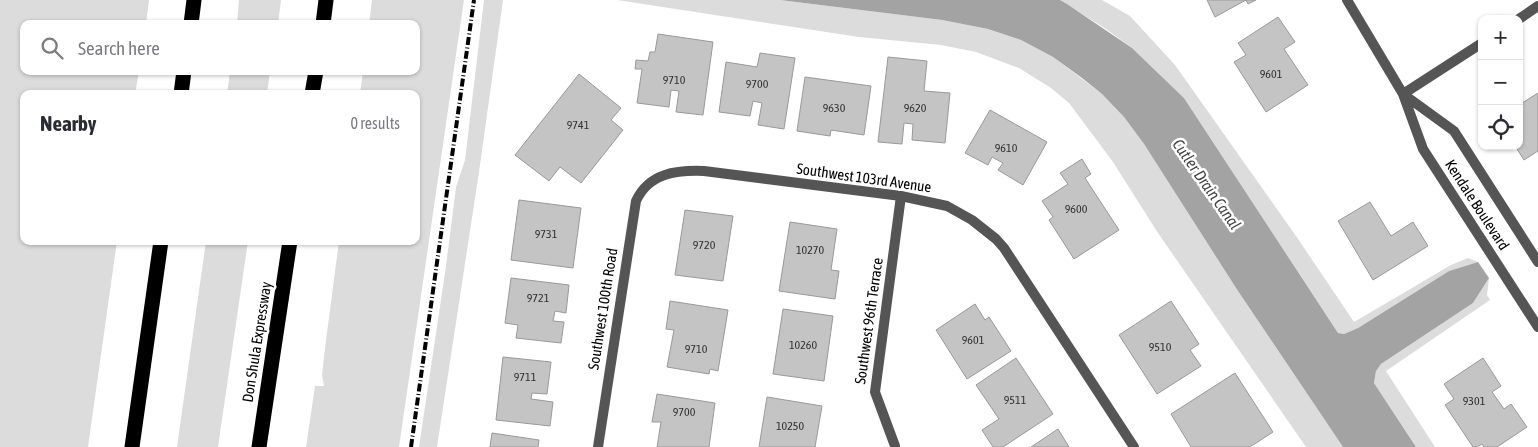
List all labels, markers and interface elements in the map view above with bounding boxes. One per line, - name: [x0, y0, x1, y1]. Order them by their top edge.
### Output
- map controls: [1478, 15, 1523, 150]
- button: +: [1478, 15, 1523, 60]
- search box: [20, 20, 420, 75]
- icon: search: [38, 34, 66, 62]
- text: Search here: [78, 37, 160, 59]
- button: −: [1478, 60, 1523, 105]
- house number: 9601: [1260, 67, 1283, 81]
- house number: 9710: [663, 73, 686, 87]
- house number: 9700: [746, 77, 769, 91]
- house number: 9630: [823, 101, 846, 115]
- house number: 9620: [904, 101, 927, 115]
- button: locate: [1478, 105, 1523, 150]
- text: Nearby: [40, 111, 96, 135]
- text: 0 results: [350, 114, 400, 132]
- house number: 9741: [567, 118, 590, 132]
- water label: Cutler Drain Canal: [1169, 135, 1245, 233]
- house number: 9610: [995, 141, 1018, 155]
- street label: Kendale Boulevard: [1442, 156, 1513, 253]
- street label: Southwest 103rd Avenue: [796, 160, 933, 195]
- house number: 9600: [1065, 202, 1088, 216]
- house number: 9731: [535, 227, 558, 241]
- house number: 9720: [693, 238, 716, 252]
- house number: 10270: [796, 243, 824, 257]
- street label: Southwest 100th Road: [584, 247, 621, 371]
- street label: Southwest 96th Terrace: [851, 256, 886, 385]
- street label: Don Shula Expressway: [239, 280, 274, 403]
- house number: 9721: [527, 291, 550, 305]
- house number: 9601: [962, 333, 985, 347]
- house number: 10260: [789, 338, 817, 352]
- house number: 9510: [1149, 340, 1172, 354]
- house number: 9710: [685, 342, 708, 356]
- house number: 9711: [514, 370, 537, 384]
- house number: 9511: [1004, 393, 1027, 407]
- house number: 9301: [1463, 394, 1486, 408]
- house number: 9700: [673, 405, 696, 419]
- house number: 10250: [776, 419, 804, 433]

